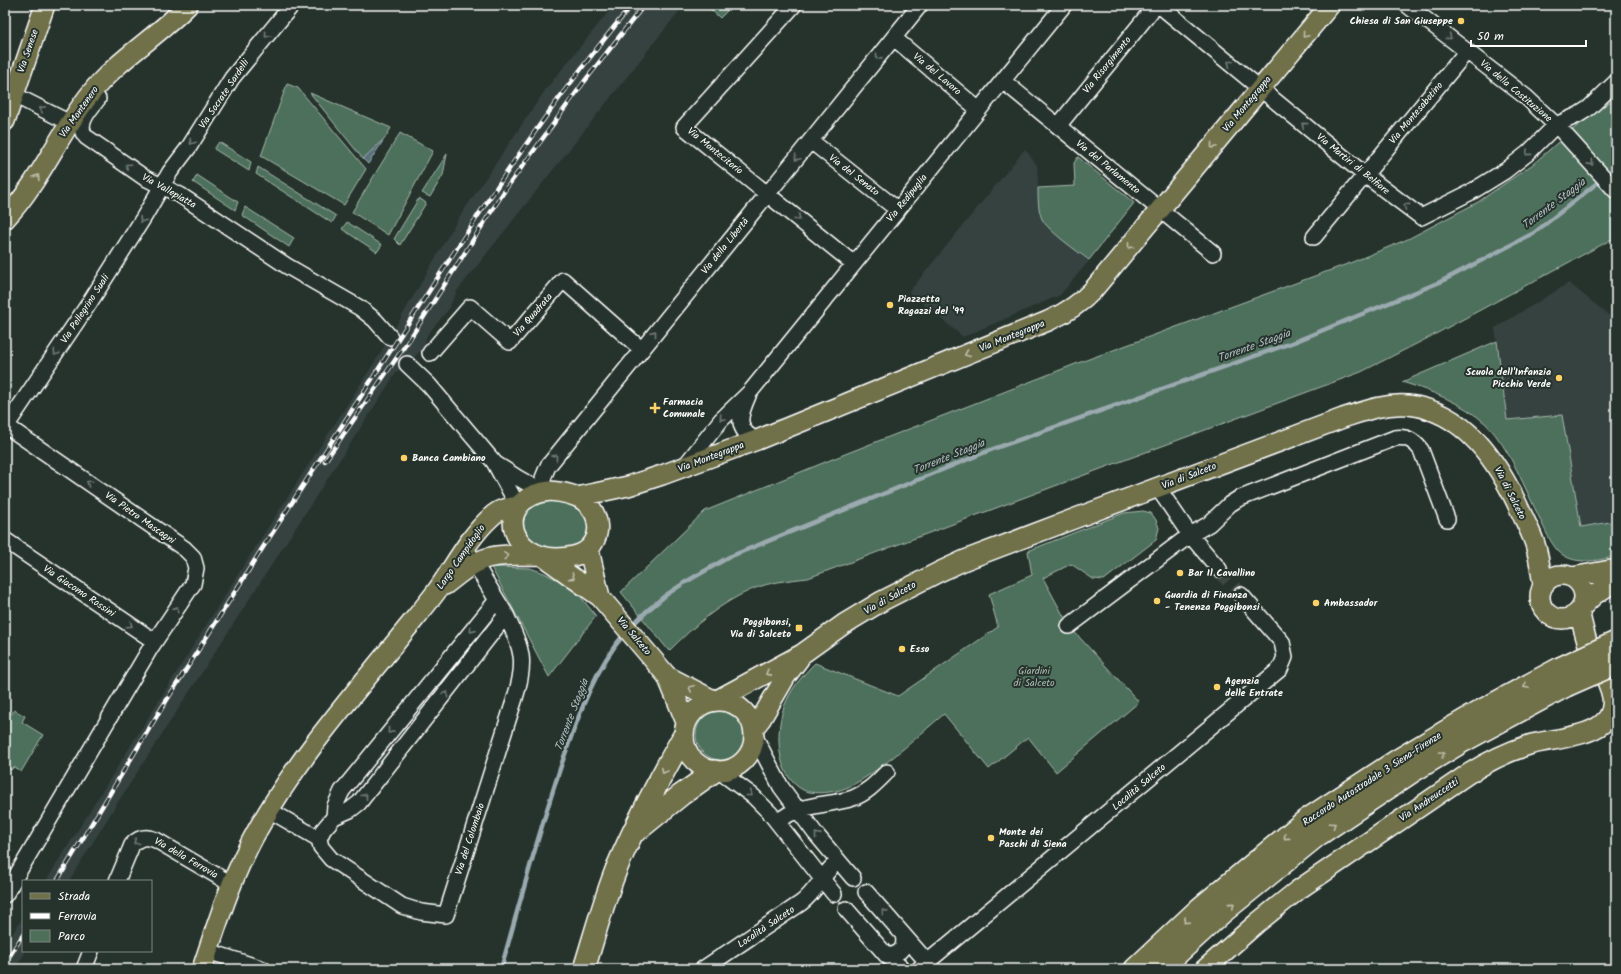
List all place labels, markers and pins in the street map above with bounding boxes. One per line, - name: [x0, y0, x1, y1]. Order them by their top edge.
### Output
- place label: Chiesa di San Giuseppe: [1350, 13, 1453, 29]
- marker: Chiesa di San Giuseppe: [1456, 16, 1466, 26]
- place label: Piazzetta Ragazzi del '99: [898, 291, 964, 319]
- marker: Piazzetta Ragazzi del '99: [885, 300, 895, 310]
- place label: Scuola dell'Infanzia Picchio Verde: [1466, 364, 1551, 392]
- marker: Scuola dell'Infanzia Picchio Verde: [1554, 373, 1564, 383]
- place label: Farmacia Comunale: [663, 394, 705, 422]
- marker: Farmacia Comunale: [650, 403, 660, 413]
- place label: Banca Cambiano: [412, 450, 486, 466]
- marker: Banca Cambiano: [399, 453, 409, 463]
- place label: Bar Il Cavallino: [1188, 565, 1255, 581]
- marker: Bar Il Cavallino: [1175, 568, 1185, 578]
- place label: Guardia di Finanza - Tenenza Poggibonsi: [1165, 587, 1260, 615]
- place label: Ambassador: [1324, 595, 1378, 611]
- marker: Guardia di Finanza - Tenenza Poggibonsi: [1152, 596, 1162, 606]
- marker: Ambassador: [1311, 598, 1321, 608]
- place label: Poggibonsi, Via di Salceto: [730, 614, 791, 642]
- marker: Poggibonsi, Via di Salceto: [794, 623, 804, 633]
- place label: Esso: [910, 641, 930, 657]
- marker: Esso: [897, 644, 907, 654]
- place label: Agenzia delle Entrate: [1225, 673, 1283, 701]
- marker: Agenzia delle Entrate: [1212, 682, 1222, 692]
- place label: Monte dei Paschi di Siena: [999, 824, 1067, 852]
- marker: Monte dei Paschi di Siena: [986, 833, 996, 843]

